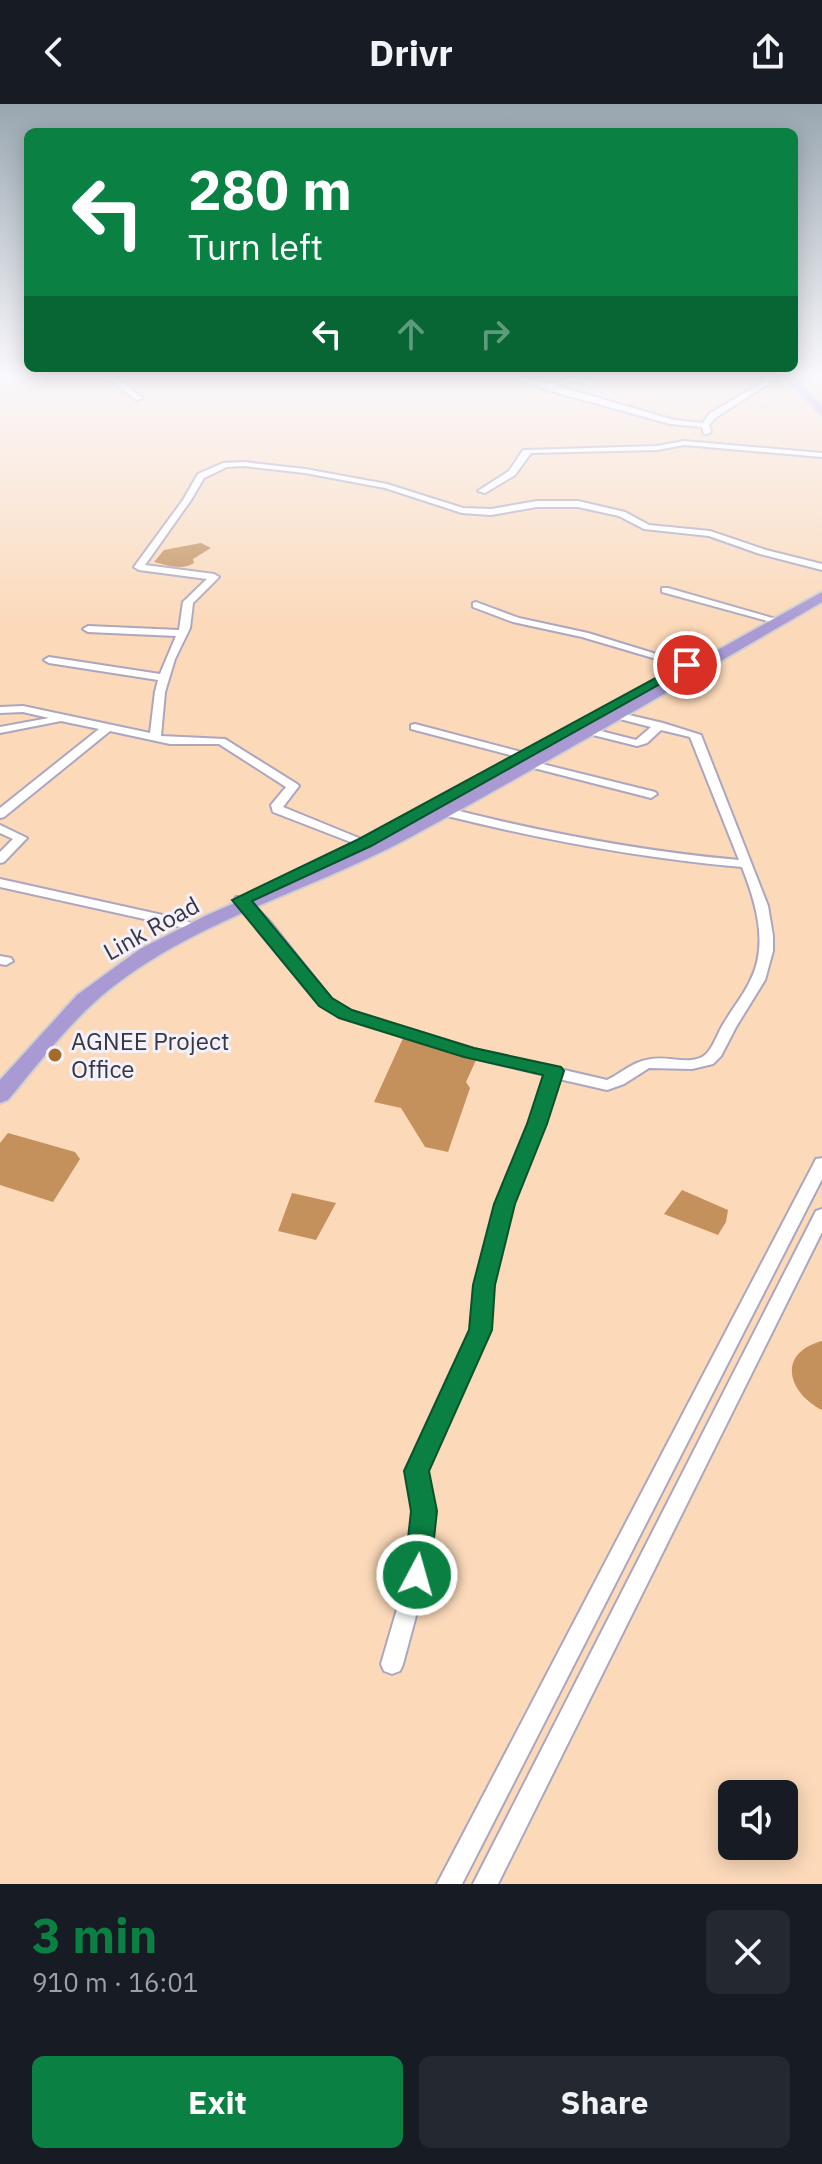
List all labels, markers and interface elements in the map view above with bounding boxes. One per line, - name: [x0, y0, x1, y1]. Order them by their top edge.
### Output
- text: Drivr: [369, 29, 453, 76]
- icon: back: [32, 30, 76, 74]
- icon: share: [746, 30, 790, 74]
- text: 280 m: [188, 153, 352, 225]
- icon: left: [56, 160, 160, 264]
- text: Turn left: [188, 223, 323, 270]
- icon: left: [305, 312, 349, 356]
- icon: ahead: [389, 312, 433, 356]
- icon: right: [473, 312, 517, 356]
- pin: [653, 631, 721, 699]
- icon: arrive: [665, 643, 709, 687]
- street label: Link Road: [97, 889, 205, 967]
- place label: AGNEE Project Office: [71, 1025, 229, 1085]
- marker: AGNEE Project Office: [46, 1046, 64, 1064]
- position arrow: [375, 1533, 459, 1617]
- map controls: [718, 1780, 798, 1860]
- button: sound: [718, 1780, 798, 1860]
- text: 3 min: [32, 1904, 157, 1966]
- button: close: [706, 1910, 790, 1994]
- text: 910 m · 16:01: [32, 1965, 198, 1999]
- button: Exit: [32, 2056, 403, 2148]
- button: Share: [419, 2056, 790, 2148]

